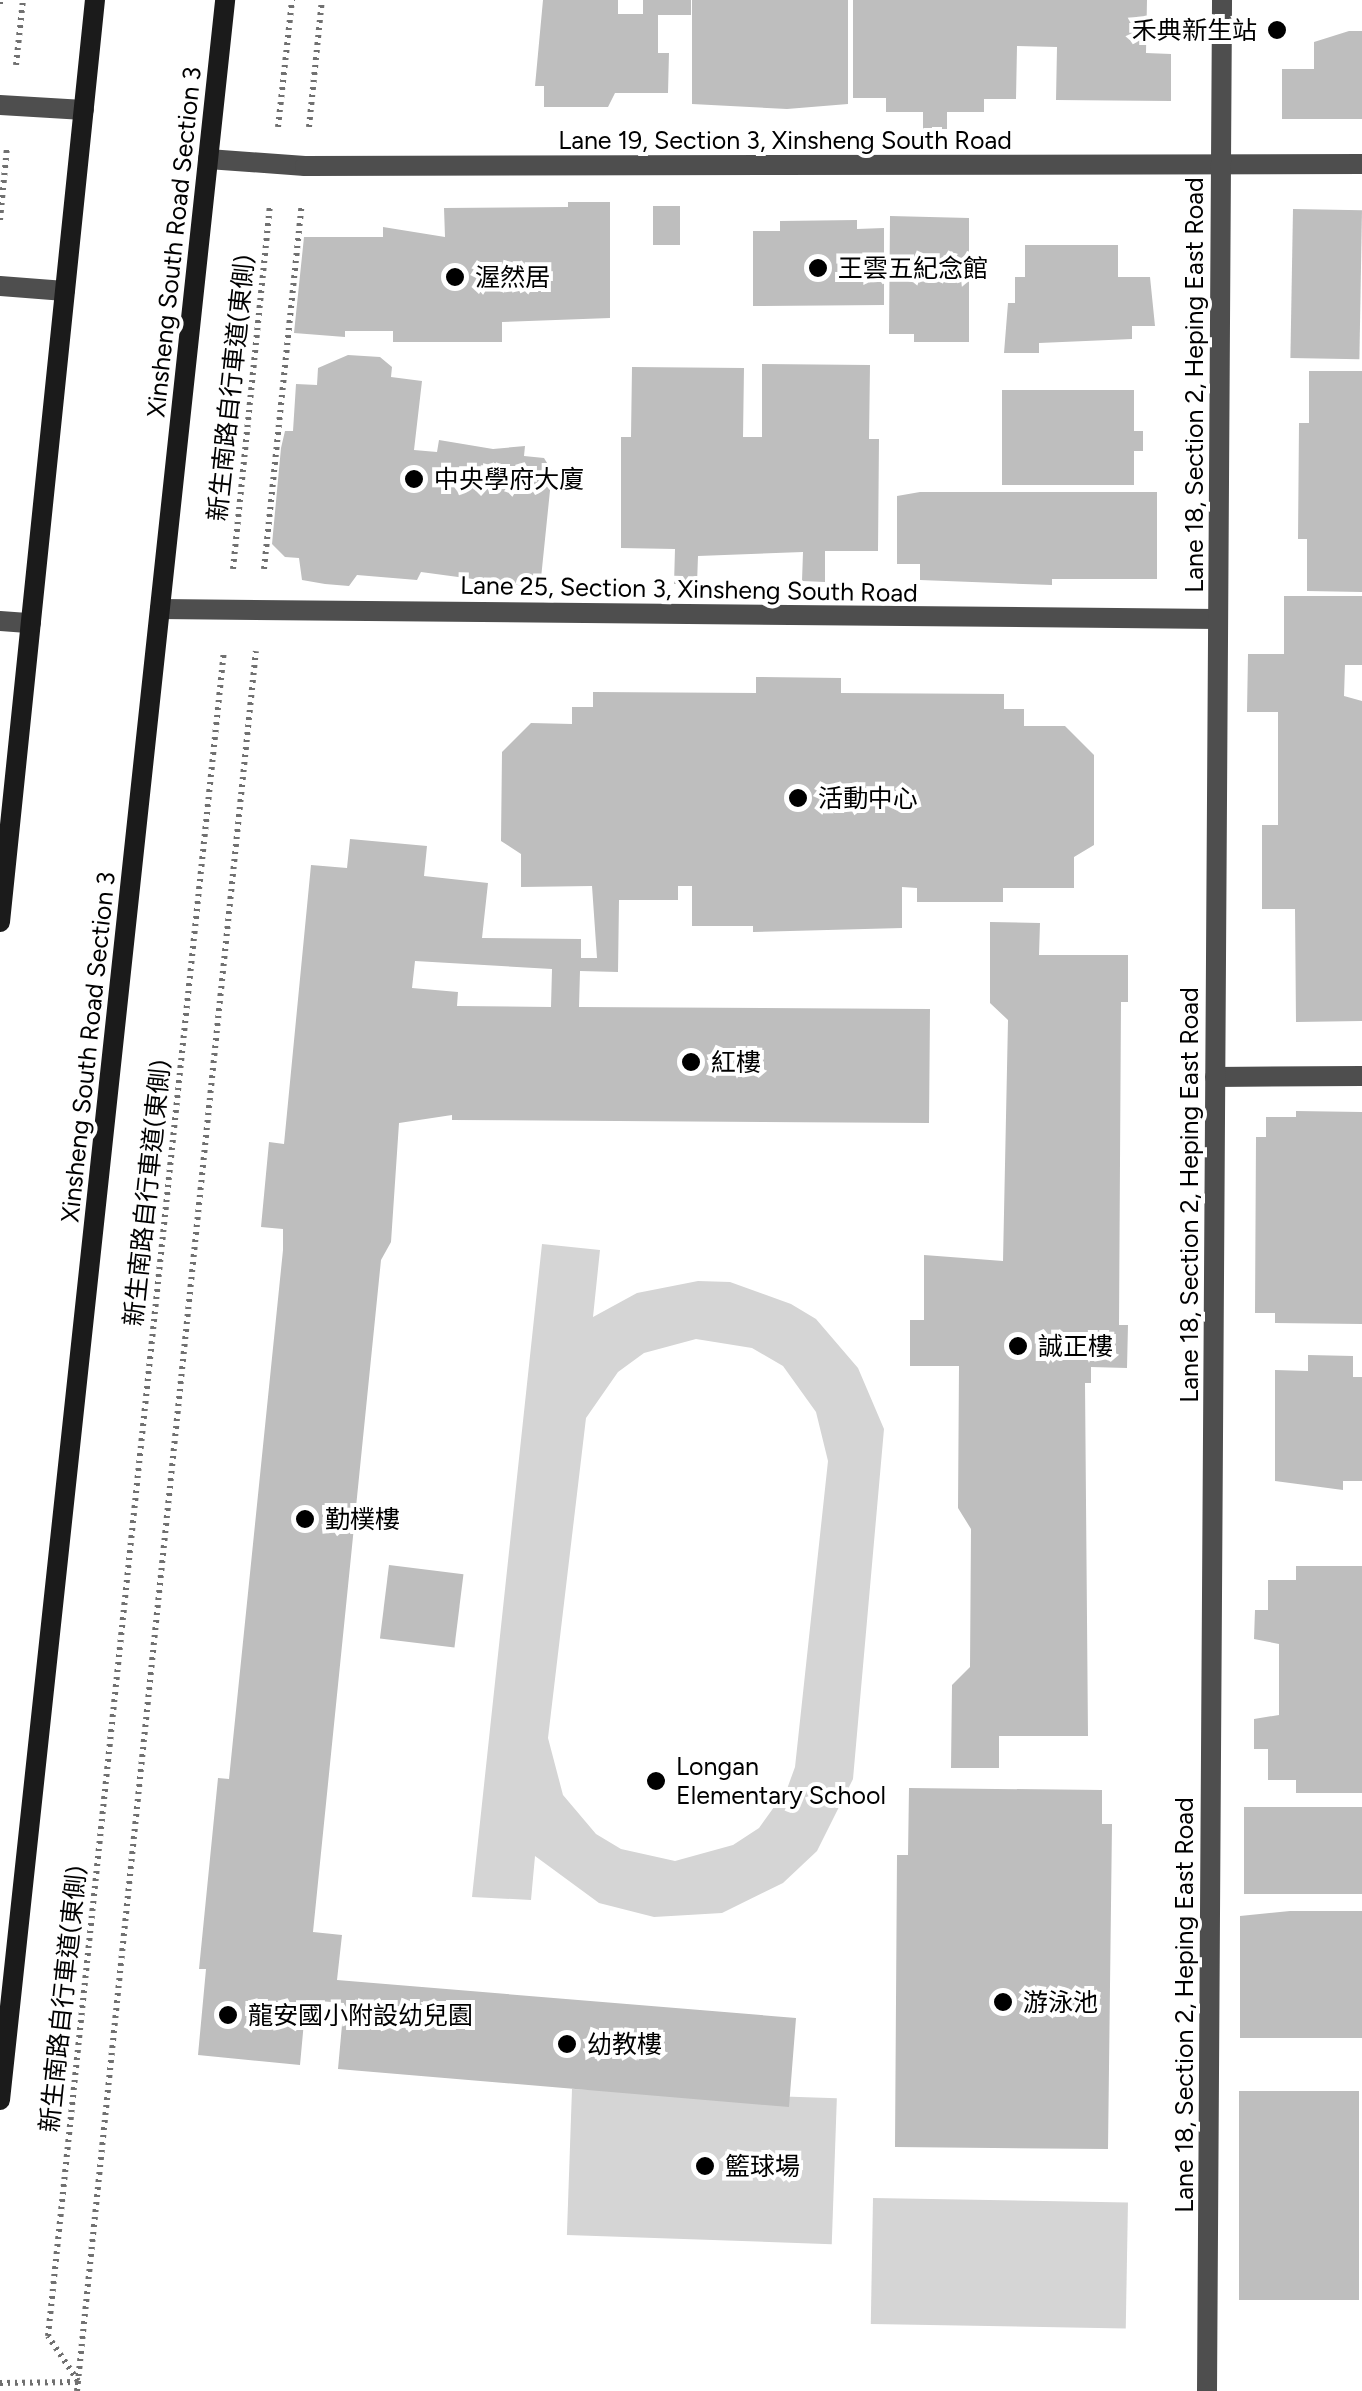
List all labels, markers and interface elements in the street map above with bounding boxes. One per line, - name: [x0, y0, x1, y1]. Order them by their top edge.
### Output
- place label: 禾典新生站: [1132, 15, 1257, 45]
- marker: 禾典新生站: [1266, 19, 1288, 41]
- street label: Xinsheng South Road Section 3: [141, 65, 207, 419]
- street label: Lane 19, Section 3, Xinsheng South Road: [558, 125, 1012, 155]
- street label: Lane 18, Section 2, Heping East Road: [1179, 177, 1209, 593]
- street label: 新生南路自行車道(東側): [202, 253, 260, 523]
- place label: 王雲五紀念館: [838, 253, 988, 283]
- marker: 王雲五紀念館: [807, 257, 829, 279]
- place label: 渥然居: [475, 262, 550, 292]
- marker: 渥然居: [444, 266, 466, 288]
- place label: 中央學府大廈: [434, 464, 584, 494]
- marker: 中央學府大廈: [403, 468, 425, 490]
- street label: Lane 25, Section 3, Xinsheng South Road: [460, 570, 918, 608]
- place label: 活動中心: [818, 783, 918, 813]
- marker: 活動中心: [787, 787, 809, 809]
- street label: Xinsheng South Road Section 3: [55, 870, 121, 1224]
- street label: Lane 18, Section 2, Heping East Road: [1174, 987, 1204, 1403]
- place label: 紅樓: [711, 1047, 761, 1077]
- marker: 紅樓: [680, 1051, 702, 1073]
- street label: 新生南路自行車道(東側): [118, 1058, 176, 1328]
- place label: 誠正樓: [1038, 1331, 1113, 1361]
- marker: 誠正樓: [1007, 1335, 1029, 1357]
- place label: 勤樸樓: [325, 1504, 400, 1534]
- marker: 勤樸樓: [294, 1508, 316, 1530]
- place label: Longan Elementary School: [676, 1752, 886, 1811]
- marker: Longan Elementary School: [645, 1770, 667, 1792]
- street label: Lane 18, Section 2, Heping East Road: [1169, 1797, 1199, 2213]
- street label: 新生南路自行車道(東側): [34, 1864, 92, 2134]
- place label: 游泳池: [1023, 1987, 1098, 2017]
- marker: 游泳池: [992, 1991, 1014, 2013]
- place label: 龍安國小附設幼兒園: [248, 2000, 473, 2030]
- marker: 龍安國小附設幼兒園: [217, 2004, 239, 2026]
- place label: 幼教樓: [587, 2029, 662, 2059]
- marker: 幼教樓: [556, 2033, 578, 2055]
- place label: 籃球場: [725, 2151, 800, 2181]
- marker: 籃球場: [694, 2155, 716, 2177]

